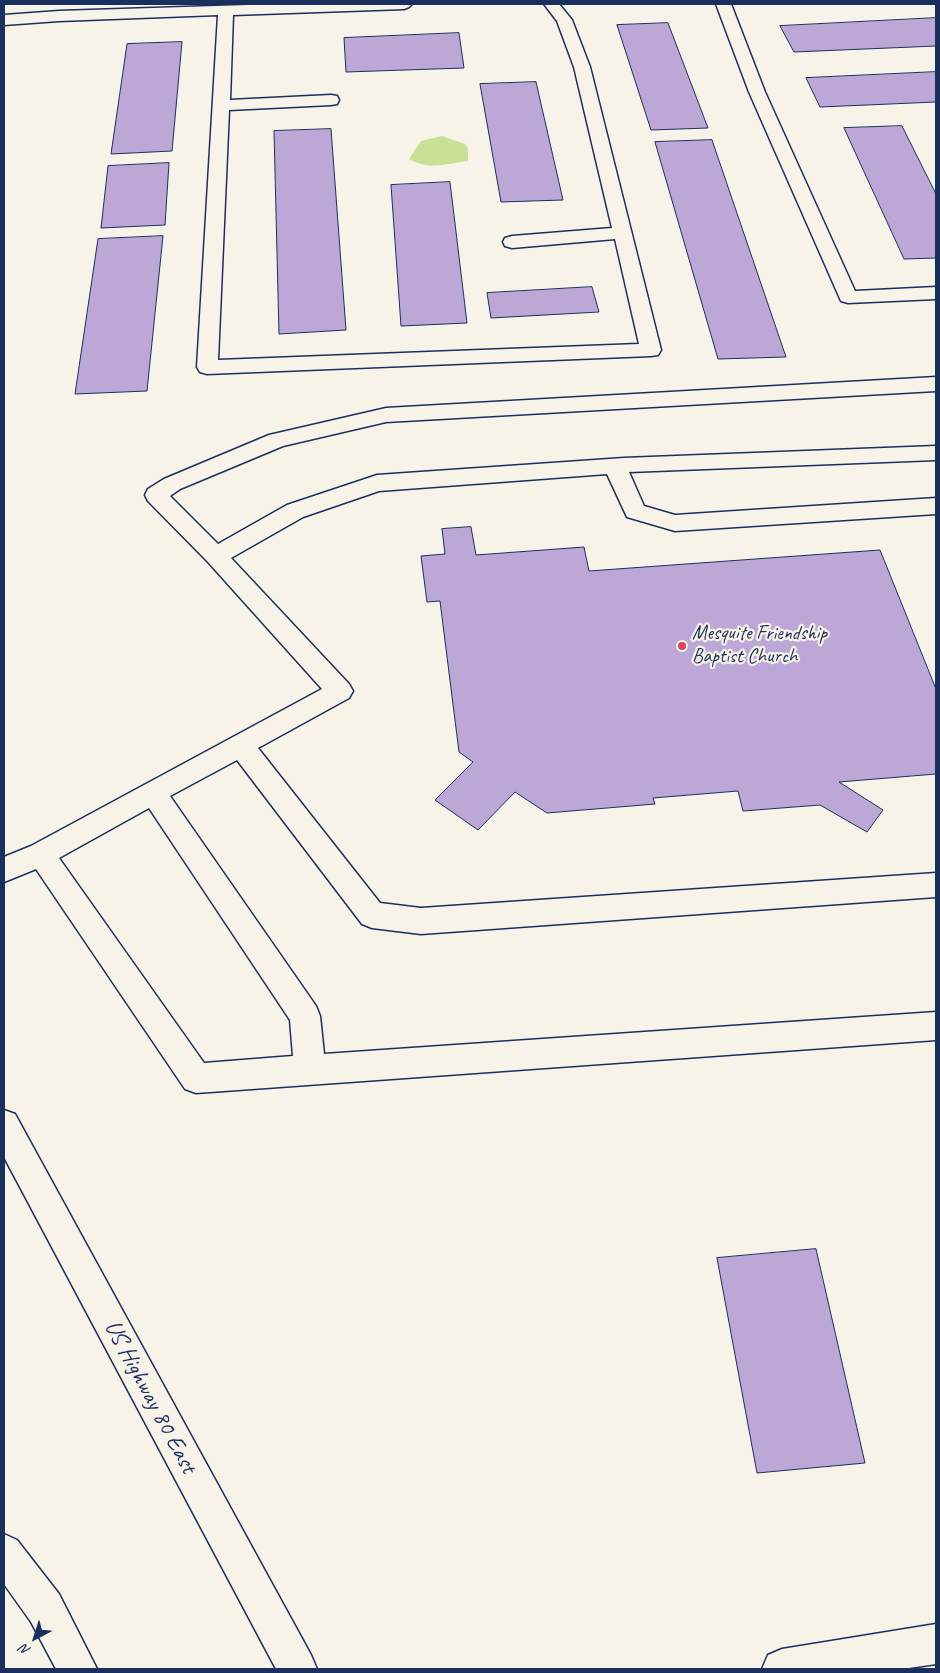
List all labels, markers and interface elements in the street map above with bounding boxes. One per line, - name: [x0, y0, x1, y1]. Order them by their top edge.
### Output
- place label: Mesquite Friendship Baptist Church: [692, 622, 827, 669]
- marker: Mesquite Friendship Baptist Church: [676, 640, 688, 652]
- street label: US Highway 80 East: [98, 1315, 202, 1479]
- north arrow: [10, 1613, 60, 1663]
- text: N: [16, 1641, 34, 1659]

